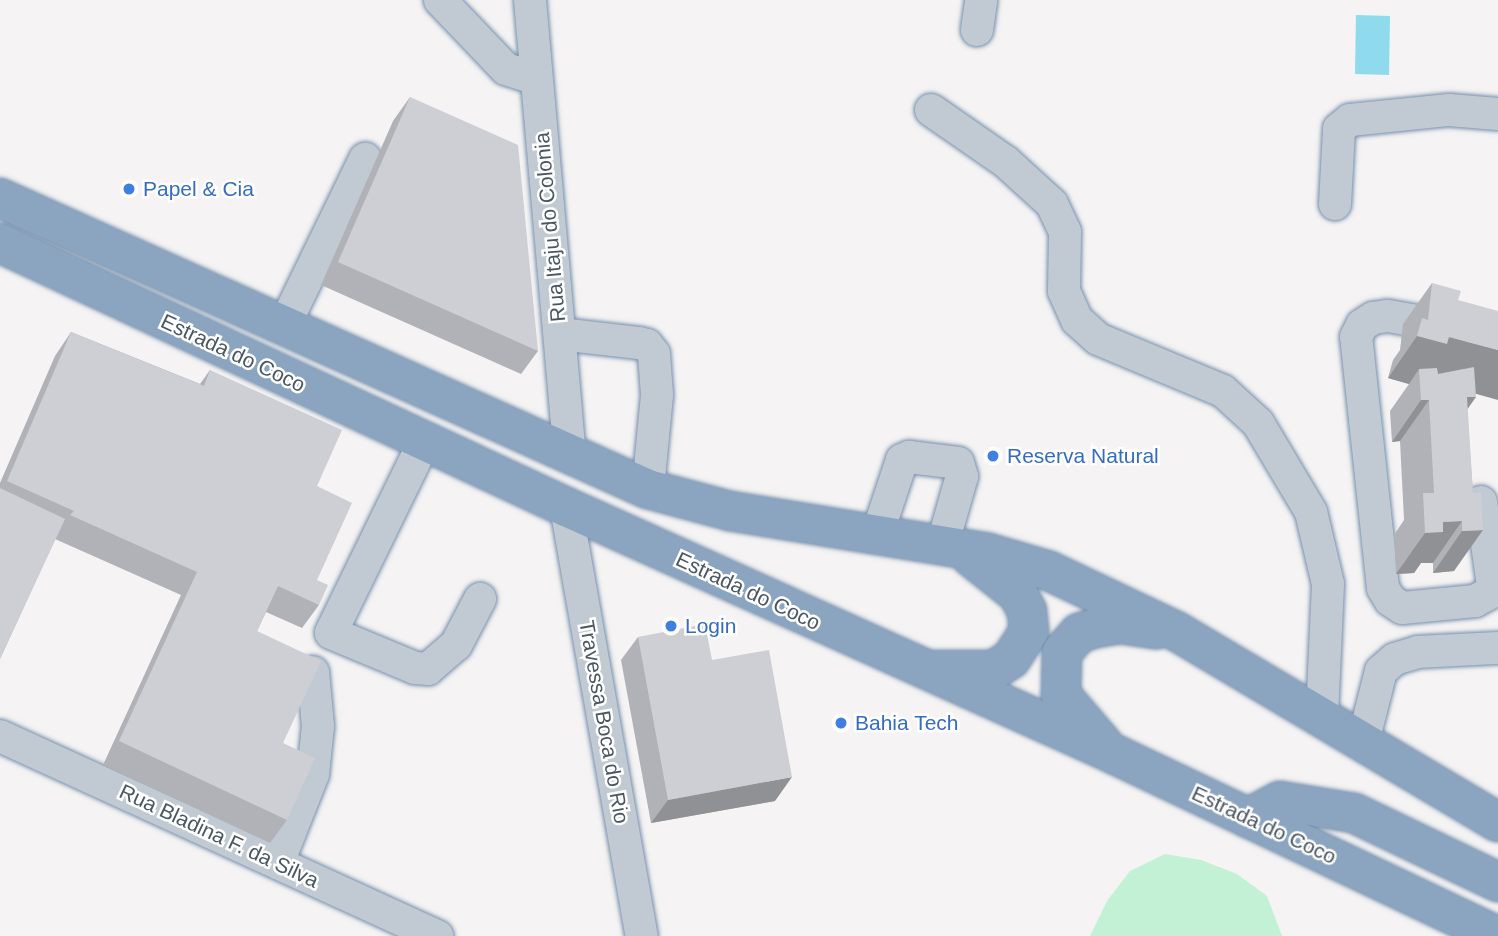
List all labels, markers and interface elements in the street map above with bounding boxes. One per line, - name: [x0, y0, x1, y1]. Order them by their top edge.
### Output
- street label: Rua Itaju do Colonia: [529, 131, 571, 323]
- place label: Papel & Cia: [143, 176, 254, 202]
- marker: Papel & Cia: [121, 181, 137, 197]
- street label: Estrada do Coco: [157, 309, 309, 397]
- place label: Reserva Natural: [1007, 443, 1159, 469]
- marker: Reserva Natural: [985, 448, 1001, 464]
- street label: Estrada do Coco: [672, 547, 824, 635]
- place label: Login: [685, 613, 736, 639]
- street label: Travessa Boca do Rio: [574, 618, 634, 826]
- marker: Login: [663, 618, 679, 634]
- place label: Bahia Tech: [855, 710, 959, 736]
- marker: Bahia Tech: [833, 715, 849, 731]
- street label: Rua Bladina F. da Silva: [115, 779, 323, 893]
- street label: Estrada do Coco: [1188, 781, 1340, 869]

